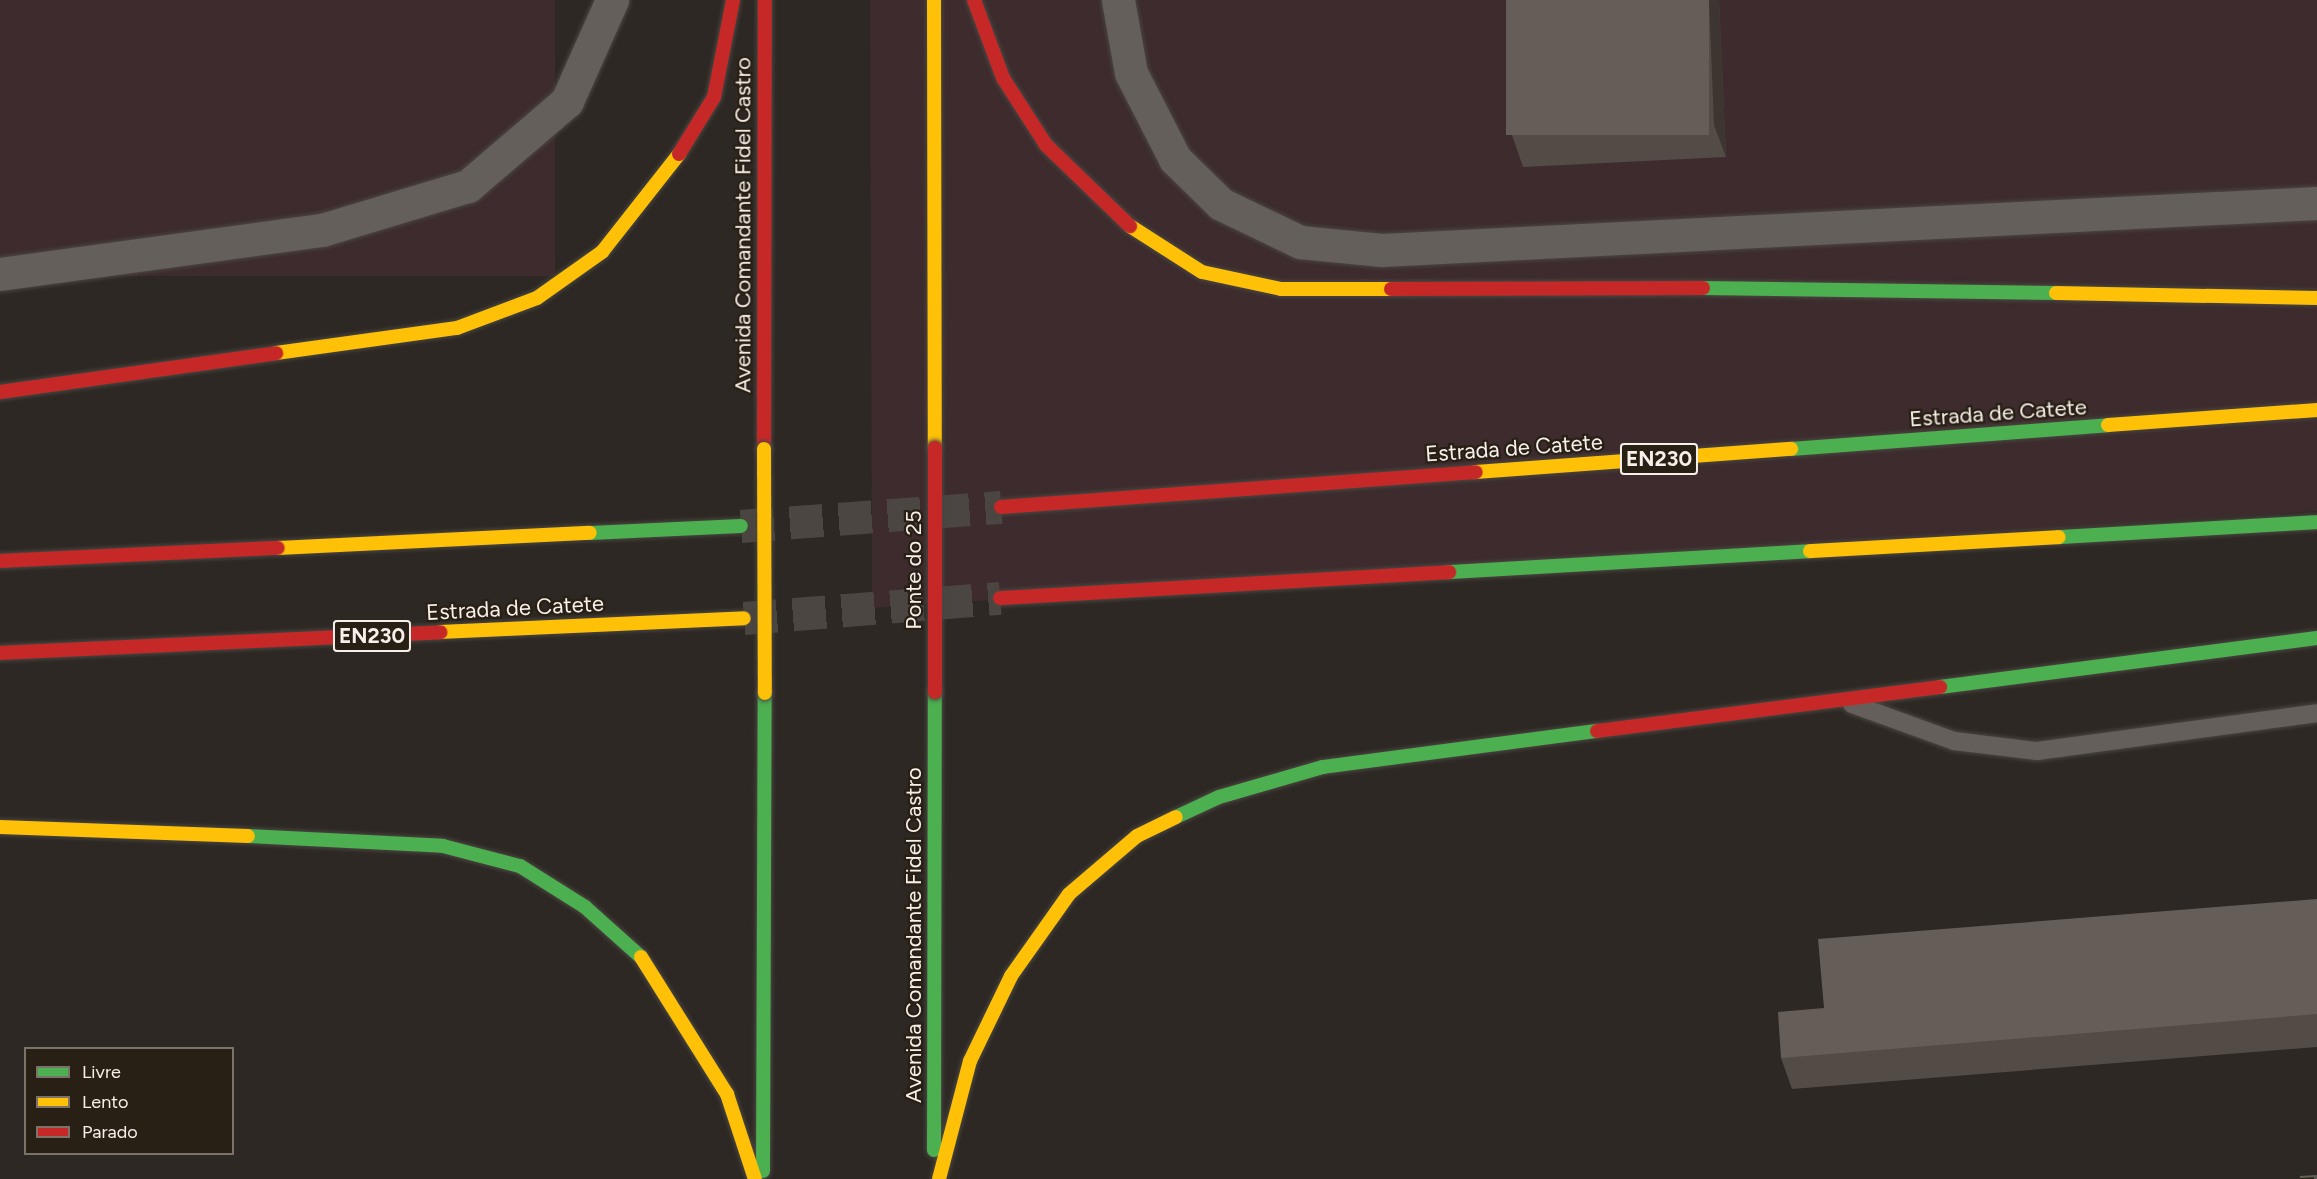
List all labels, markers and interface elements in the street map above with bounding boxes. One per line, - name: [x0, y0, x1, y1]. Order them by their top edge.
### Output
- street label: Avenida Comandante Fidel Castro: [730, 57, 756, 393]
- street label: Estrada de Catete: [1908, 394, 2088, 432]
- street label: Estrada de Catete: [1424, 429, 1604, 467]
- road number: EN230: [1618, 441, 1700, 477]
- street label: Ponte do 25: [901, 510, 927, 630]
- street label: Estrada de Catete: [426, 590, 604, 626]
- road number: EN230: [332, 618, 412, 654]
- street label: Avenida Comandante Fidel Castro: [901, 767, 927, 1103]
- legend: [24, 1047, 234, 1155]
- text: Livre: [82, 1061, 121, 1083]
- text: Lento: [82, 1091, 128, 1113]
- text: Parado: [82, 1121, 138, 1143]

